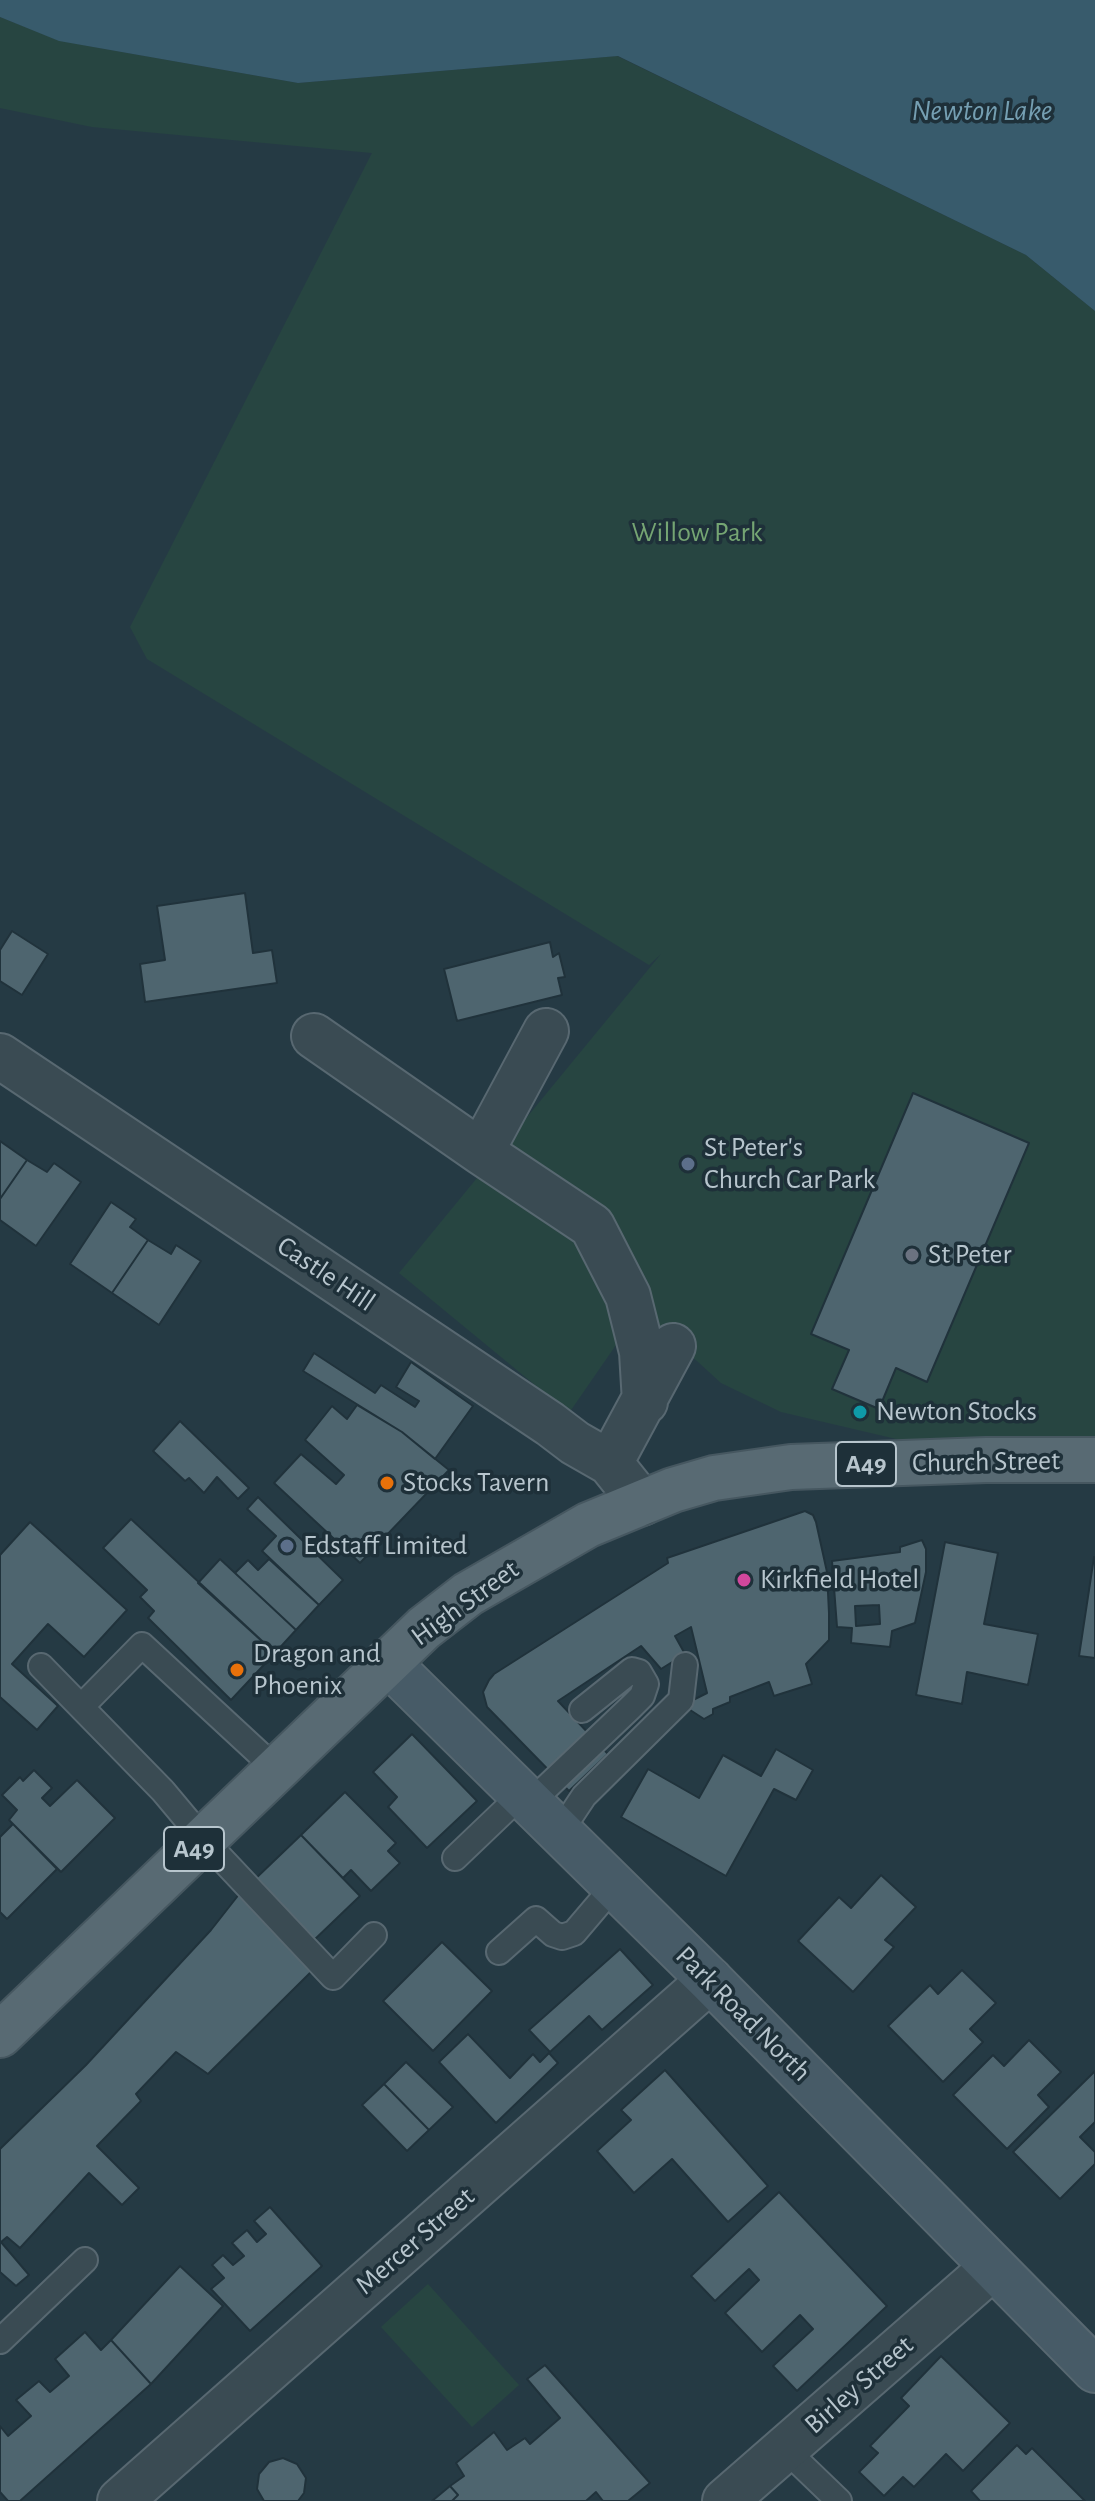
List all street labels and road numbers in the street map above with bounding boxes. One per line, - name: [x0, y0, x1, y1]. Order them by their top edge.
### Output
- street label: Castle Hill: [271, 1229, 381, 1319]
- road number: A49: [836, 1442, 896, 1486]
- street label: Church Street: [912, 1444, 1060, 1480]
- street label: High Street: [405, 1553, 525, 1653]
- road number: A49: [164, 1827, 224, 1871]
- street label: Park Road North: [668, 1939, 818, 2089]
- street label: Mercer Street: [349, 2180, 481, 2302]
- street label: Birley Street: [798, 2329, 920, 2441]

